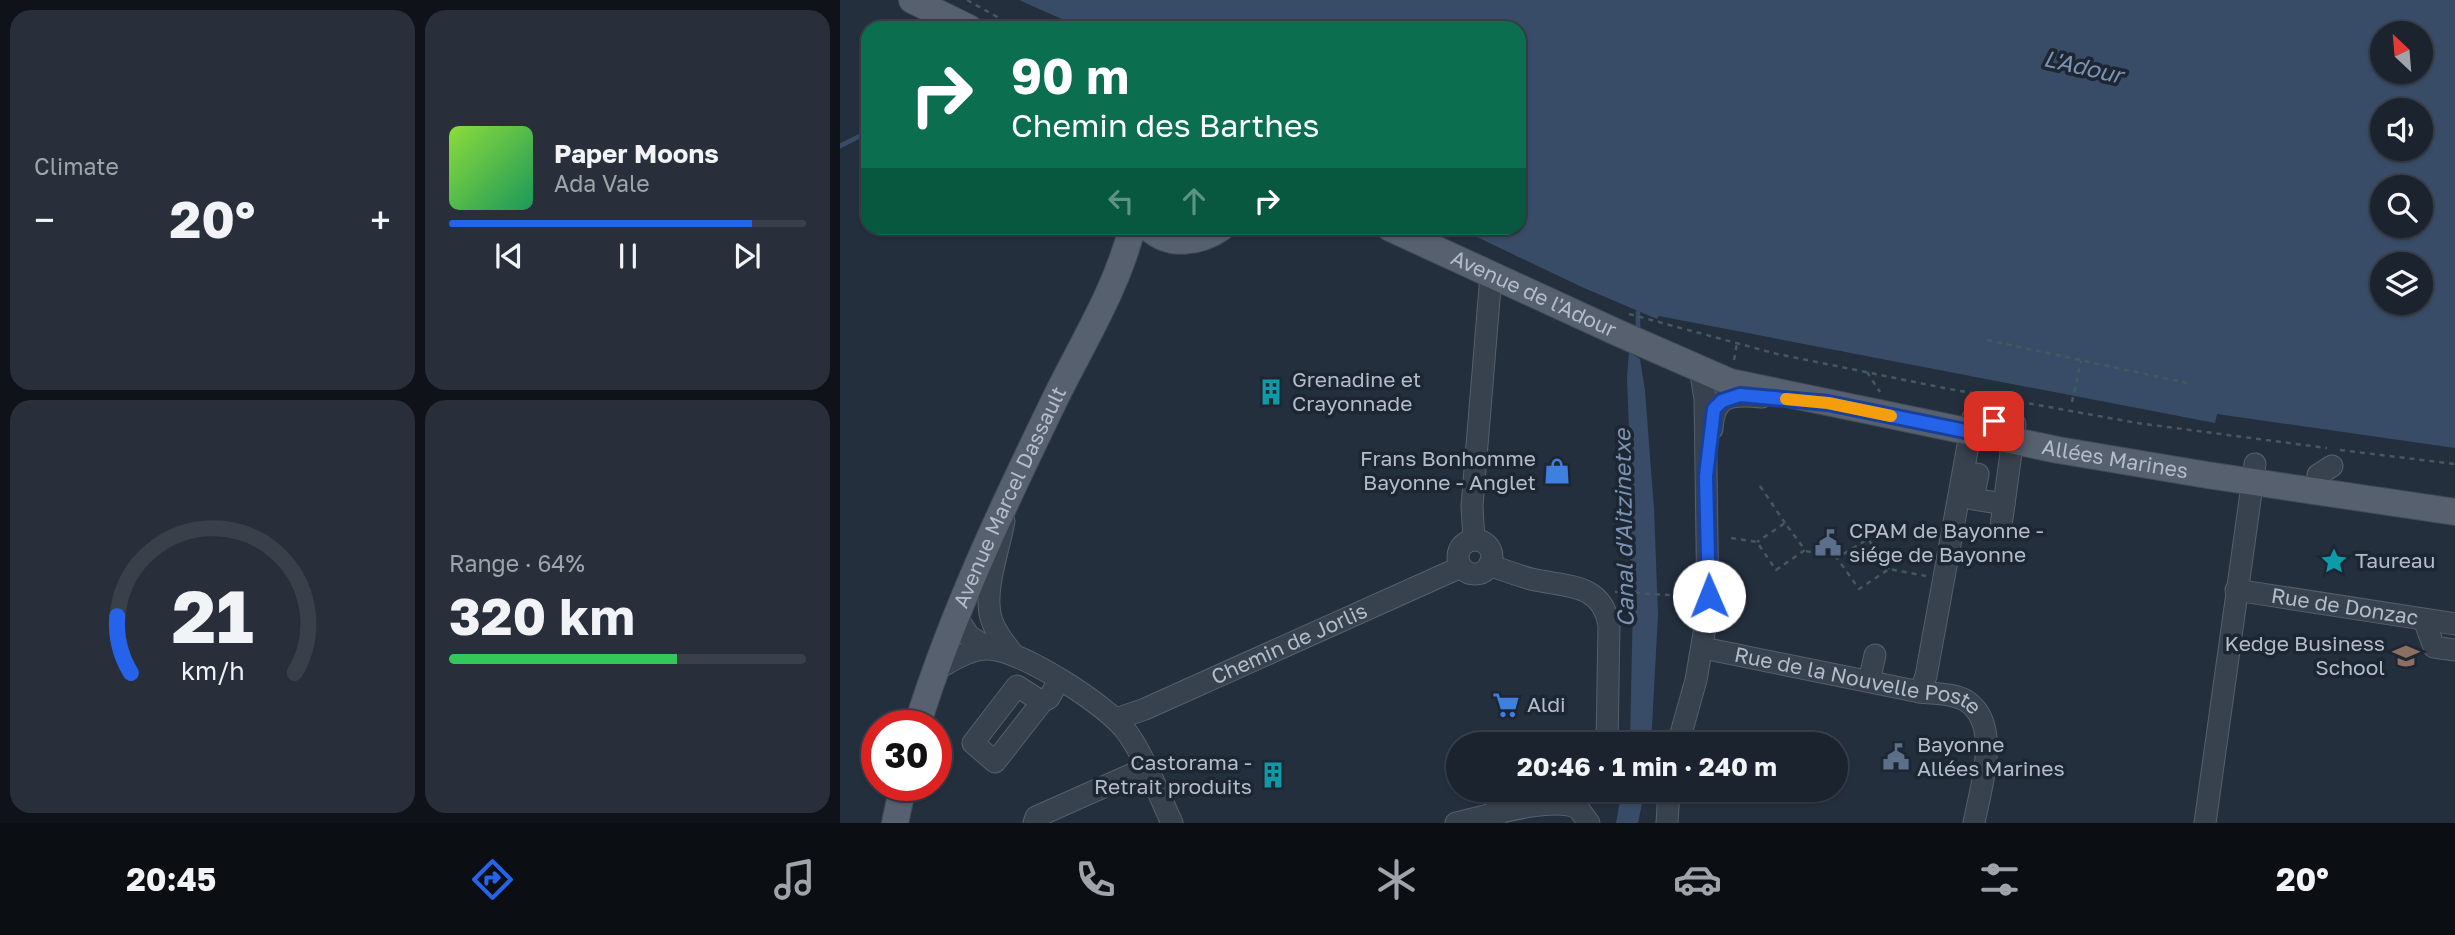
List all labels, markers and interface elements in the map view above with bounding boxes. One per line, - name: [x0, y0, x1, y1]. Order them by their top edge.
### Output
- north arrow: [2370, 21, 2432, 84]
- map controls: [2370, 21, 2433, 315]
- water label: L'Adour: [2041, 43, 2128, 89]
- text: 90 m: [1011, 46, 1129, 105]
- icon: right: [896, 49, 987, 140]
- button: sound: [2370, 98, 2433, 161]
- text: Chemin des Barthes: [1011, 106, 1319, 144]
- text: Paper Moons: [554, 138, 719, 169]
- text: Climate: [34, 152, 119, 180]
- text: Ada Vale: [554, 169, 650, 197]
- button: search: [2370, 175, 2433, 238]
- icon: left: [1102, 182, 1140, 220]
- icon: ahead: [1175, 182, 1213, 220]
- icon: right: [1248, 182, 1286, 220]
- text: 20°: [170, 187, 255, 249]
- text: −: [34, 197, 55, 242]
- text: +: [370, 197, 391, 242]
- icon: previous: [490, 237, 528, 275]
- icon: pause: [609, 237, 647, 275]
- icon: next: [728, 237, 766, 275]
- street label: Avenue de l'Adour: [1447, 244, 1621, 342]
- button: layers: [2370, 252, 2433, 315]
- place label: Grenadine et Crayonnade: [1292, 366, 1421, 416]
- building icon: Grenadine et Crayonnade: [1256, 377, 1286, 407]
- street label: Avenue Marcel Dassault: [947, 382, 1071, 612]
- pin: [1964, 391, 2024, 451]
- icon: arrive: [1975, 402, 2013, 440]
- water label: Canal d'Aitzinetxe: [1607, 427, 1639, 627]
- street label: Allées Marines: [2040, 433, 2190, 484]
- place label: Frans Bonhomme Bayonne - Anglet: [1360, 445, 1536, 495]
- shop icon: Frans Bonhomme Bayonne - Anglet: [1542, 456, 1572, 486]
- place label: CPAM de Bayonne - siége de Bayonne: [1849, 517, 2044, 567]
- public building icon: CPAM de Bayonne - siége de Bayonne: [1813, 528, 1843, 558]
- place icon: Taureau: [2319, 546, 2349, 576]
- place label: Taureau: [2355, 547, 2435, 573]
- text: Range · 64%: [449, 549, 585, 577]
- position arrow: [1672, 559, 1746, 633]
- text: 21: [172, 572, 253, 659]
- street label: Rue de Donzac: [2269, 582, 2420, 630]
- text: 320 km: [449, 584, 635, 646]
- street label: Chemin de Jorlis: [1207, 597, 1371, 690]
- place label: Kedge Business School: [2225, 630, 2385, 680]
- street label: Rue de la Nouvelle Poste: [1732, 641, 1987, 719]
- school or university icon: Kedge Business School: [2391, 641, 2421, 671]
- text: km/h: [181, 654, 244, 685]
- supermarket icon: Aldi: [1491, 690, 1521, 720]
- place label: Aldi: [1527, 691, 1566, 717]
- speed limit sign: 30: [861, 710, 952, 801]
- place label: Bayonne Allées Marines: [1917, 731, 2065, 781]
- public building icon: Bayonne Allées Marines: [1881, 742, 1911, 772]
- place label: Castorama - Retrait produits: [1094, 749, 1252, 799]
- text: 20:46 · 1 min · 240 m: [1517, 751, 1777, 782]
- building icon: Castorama - Retrait produits: [1258, 760, 1288, 790]
- icon: directions: [468, 855, 517, 904]
- icon: music: [770, 855, 819, 904]
- icon: phone: [1071, 855, 1120, 904]
- icon: climate: [1372, 855, 1421, 904]
- icon: car: [1673, 855, 1722, 904]
- icon: filters: [1975, 855, 2024, 904]
- text: 20:45: [126, 860, 216, 898]
- text: 20°: [2276, 860, 2329, 898]

